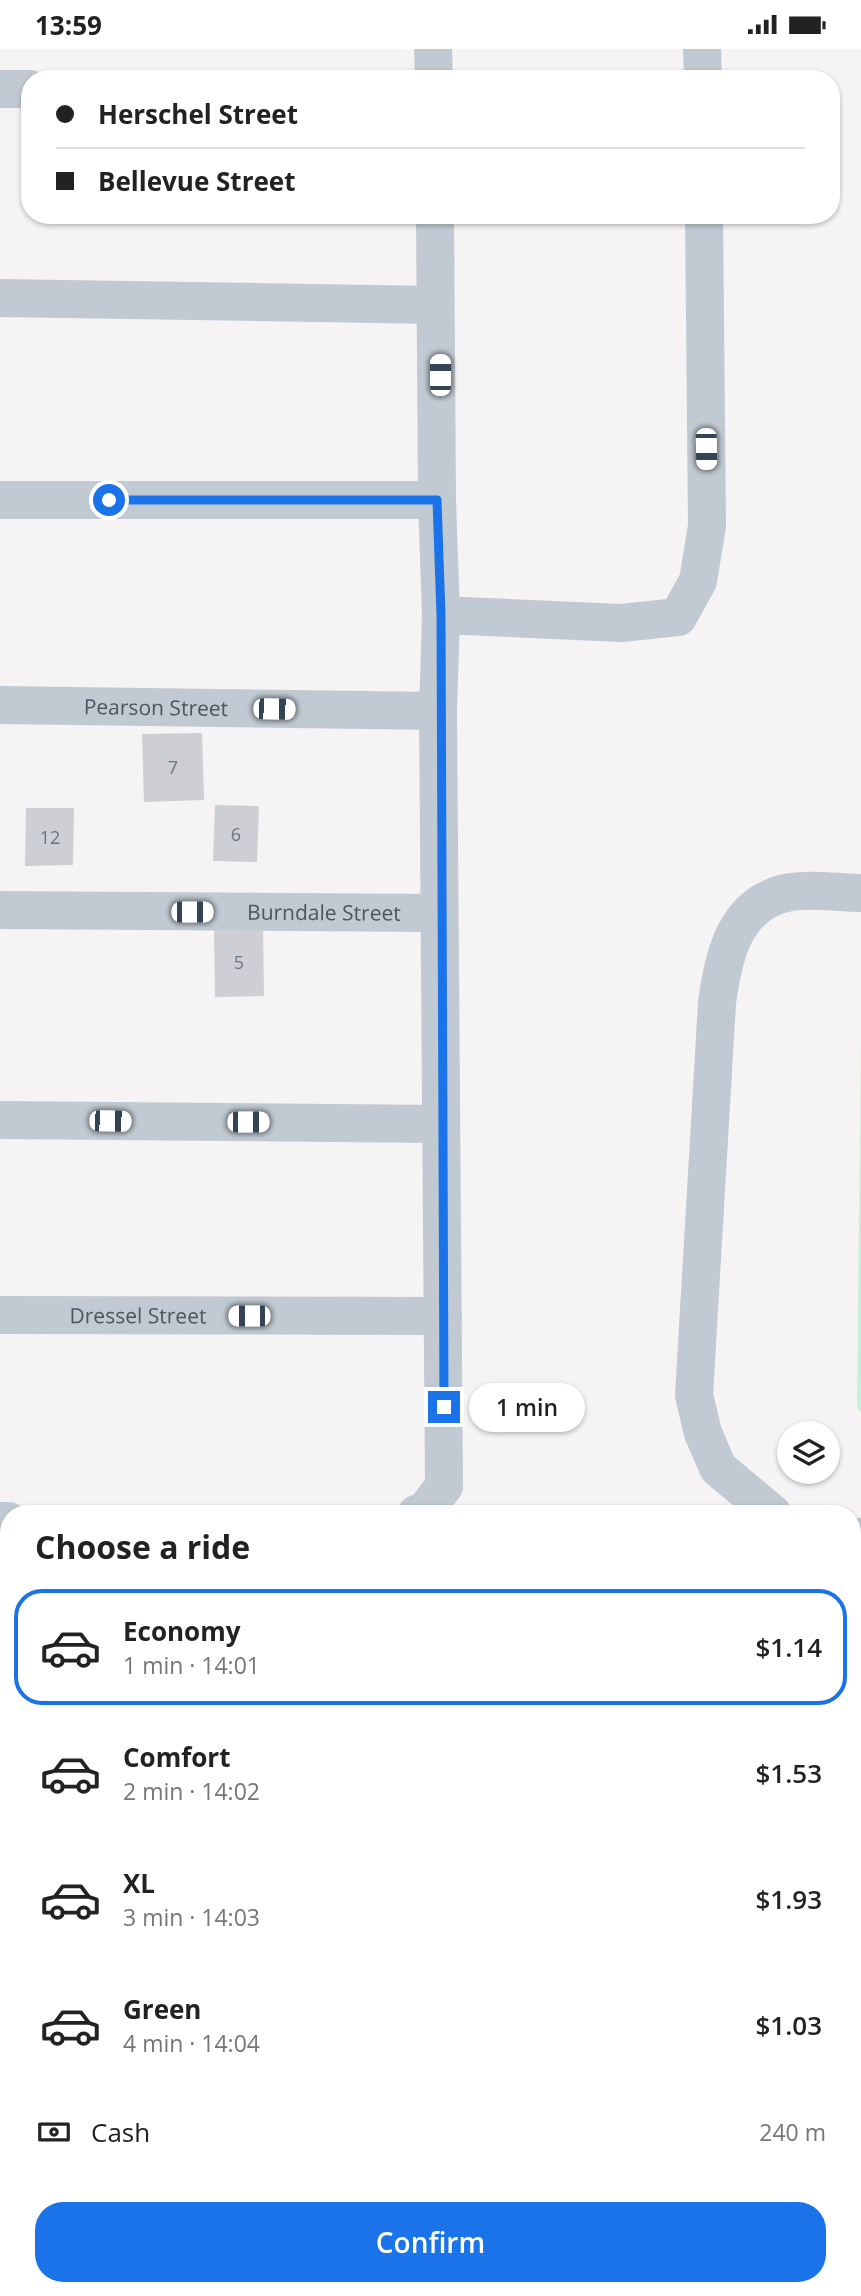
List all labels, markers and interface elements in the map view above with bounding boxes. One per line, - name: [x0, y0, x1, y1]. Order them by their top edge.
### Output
- text: 13:59: [35, 7, 102, 43]
- text: Herschel Street: [98, 96, 298, 132]
- text: Bellevue Street: [98, 163, 295, 199]
- car: [430, 354, 451, 396]
- car: [696, 428, 717, 470]
- route start: [93, 484, 125, 516]
- street label: Pearson Street: [84, 692, 228, 722]
- car: [253, 698, 296, 720]
- house number: 7: [168, 755, 178, 779]
- house number: 6: [231, 822, 241, 846]
- house number: 12: [40, 825, 60, 849]
- street label: Burndale Street: [247, 898, 401, 927]
- car: [172, 902, 214, 923]
- house number: 5: [234, 950, 244, 974]
- car: [89, 1110, 132, 1132]
- car: [228, 1112, 270, 1133]
- street label: Dressel Street: [69, 1301, 207, 1329]
- car: [229, 1306, 271, 1327]
- callout: 1 min: [468, 1383, 584, 1431]
- route end: [428, 1391, 460, 1423]
- text: 1 min: [496, 1391, 558, 1423]
- map controls: [777, 1421, 840, 1484]
- button: layers: [777, 1421, 840, 1484]
- text: Choose a ride: [35, 1525, 250, 1568]
- text: Economy: [123, 1613, 241, 1649]
- icon: car: [39, 1616, 102, 1679]
- text: $1.14: [755, 1629, 822, 1665]
- text: 1 min · 14:01: [123, 1649, 260, 1681]
- text: Comfort: [123, 1739, 230, 1775]
- icon: car: [39, 1742, 102, 1805]
- text: $1.53: [755, 1755, 822, 1791]
- text: 2 min · 14:02: [123, 1775, 260, 1807]
- text: XL: [123, 1865, 155, 1901]
- icon: car: [39, 1868, 102, 1931]
- text: $1.93: [755, 1881, 822, 1917]
- text: 3 min · 14:03: [123, 1901, 260, 1933]
- text: Green: [123, 1991, 201, 2027]
- icon: car: [39, 1994, 102, 2057]
- text: $1.03: [755, 2007, 822, 2043]
- text: 4 min · 14:04: [123, 2027, 260, 2059]
- icon: cash: [35, 2113, 73, 2151]
- text: Cash: [91, 2114, 150, 2150]
- text: 240 m: [759, 2116, 826, 2148]
- button: Confirm: [35, 2202, 826, 2282]

